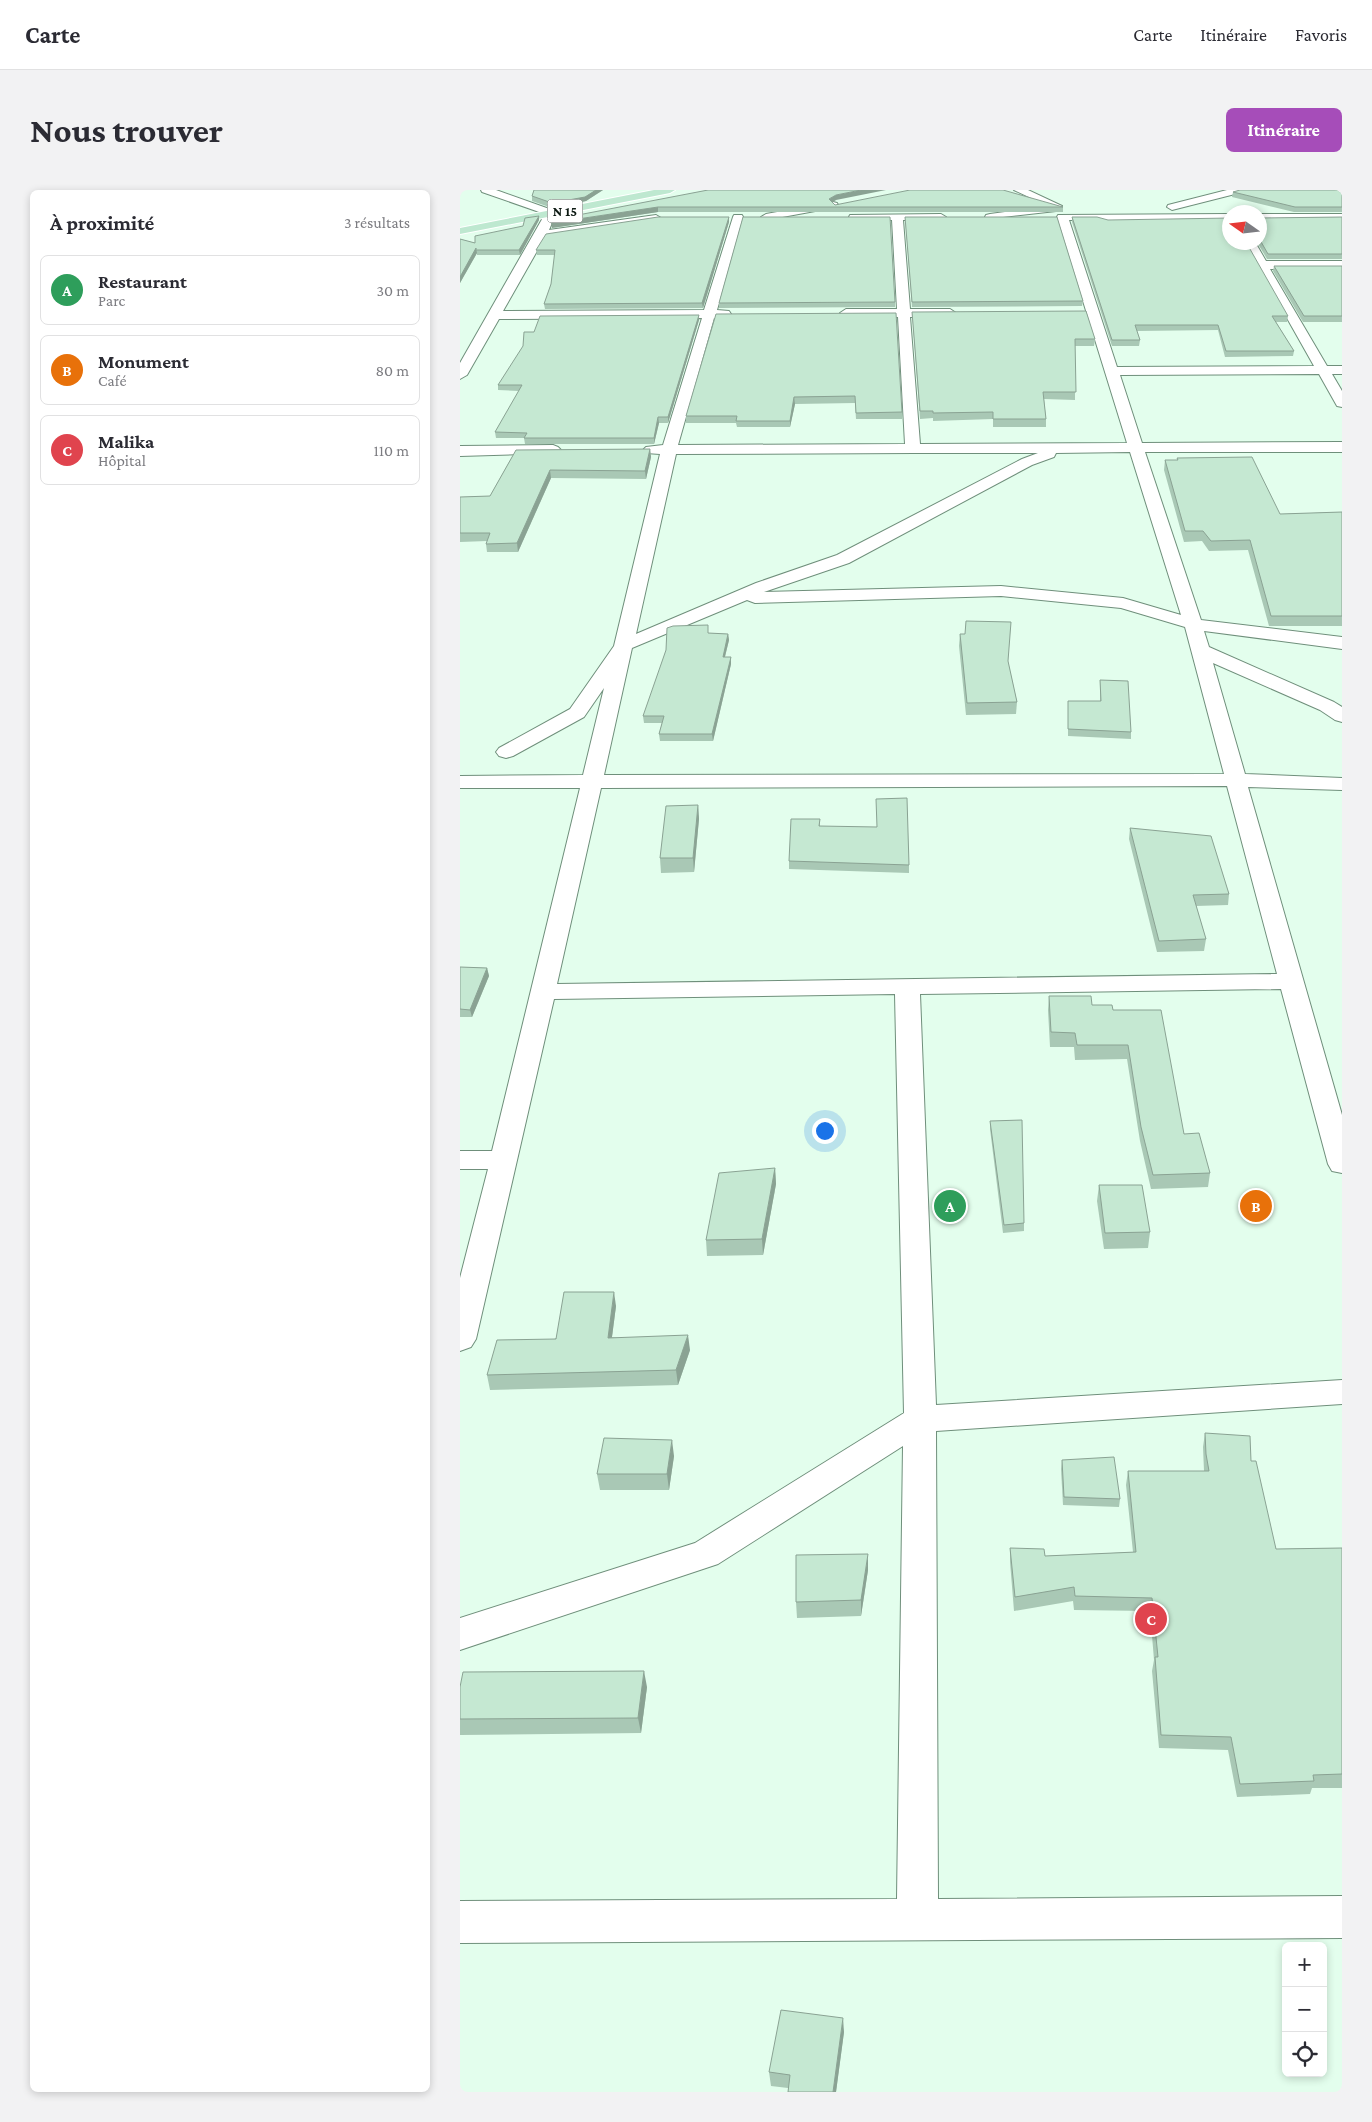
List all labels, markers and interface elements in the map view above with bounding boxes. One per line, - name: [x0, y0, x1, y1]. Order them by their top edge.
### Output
- text: Carte: [25, 21, 80, 48]
- text: Carte: [1133, 25, 1172, 45]
- text: Itinéraire: [1200, 25, 1267, 45]
- text: Favoris: [1295, 25, 1347, 45]
- button: Itinéraire: [1226, 108, 1342, 152]
- text: Nous trouver: [30, 111, 223, 150]
- road number: N 15: [548, 200, 582, 222]
- north arrow: [1222, 205, 1267, 250]
- text: À proximité: [50, 211, 154, 235]
- text: 3 résultats: [344, 214, 410, 231]
- text: Restaurant: [98, 271, 187, 292]
- text: A: [62, 282, 72, 299]
- text: 30 m: [377, 282, 409, 299]
- text: Parc: [98, 292, 125, 309]
- text: Monument: [98, 351, 189, 372]
- text: B: [62, 362, 72, 379]
- text: 80 m: [375, 362, 409, 379]
- text: Café: [98, 372, 126, 389]
- text: Malika: [98, 431, 154, 452]
- text: C: [62, 442, 72, 459]
- text: 110 m: [373, 442, 409, 459]
- text: Hôpital: [98, 452, 146, 469]
- your location: [812, 1118, 838, 1144]
- pin: A: [934, 1187, 966, 1225]
- pin: B: [1240, 1187, 1272, 1225]
- pin: C: [1135, 1600, 1167, 1638]
- map controls: [1282, 1942, 1327, 2077]
- button: +: [1282, 1942, 1327, 1987]
- button: −: [1282, 1987, 1327, 2032]
- button: locate: [1282, 2032, 1327, 2077]

